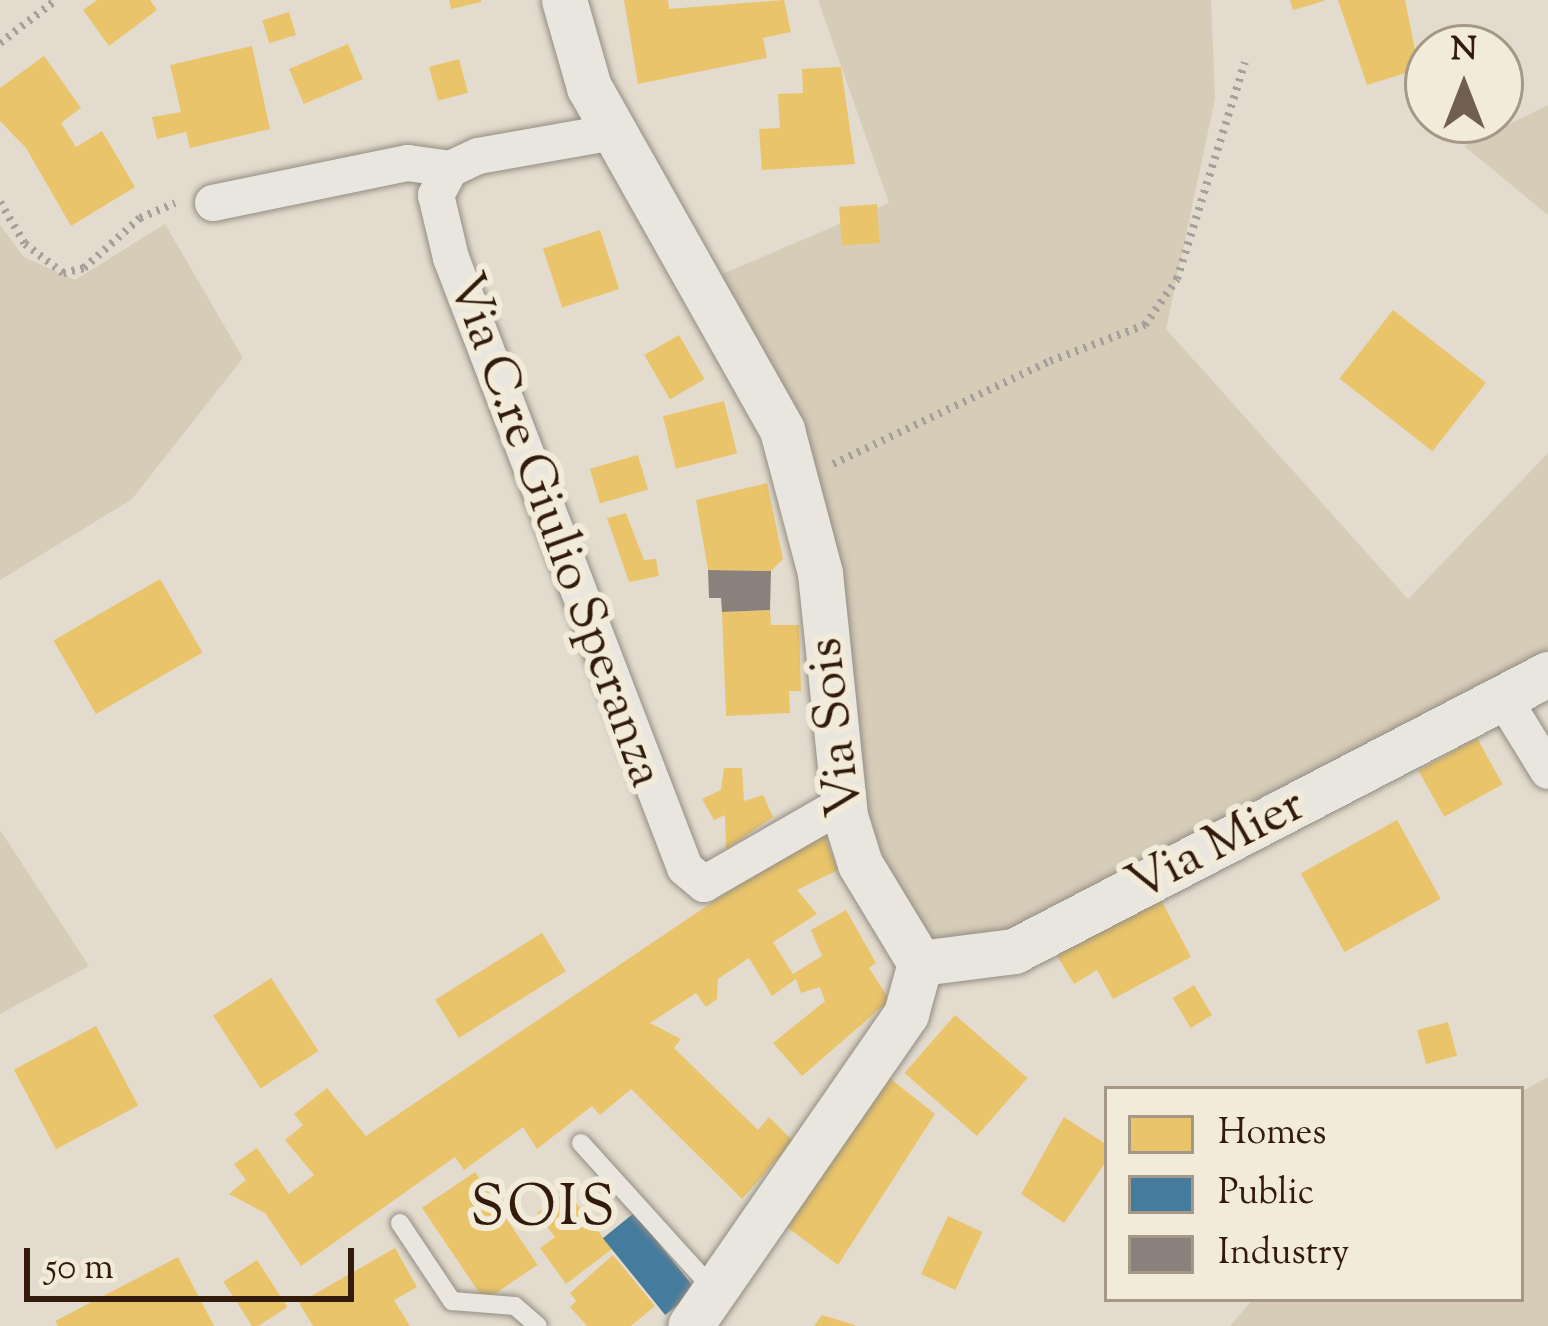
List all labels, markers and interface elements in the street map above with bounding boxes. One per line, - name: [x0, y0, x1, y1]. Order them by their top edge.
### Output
- north arrow: [1404, 24, 1524, 144]
- text: N: [1451, 27, 1477, 75]
- street label: Via C.re Giulio Speranza: [432, 266, 674, 796]
- street label: Via Sois: [797, 634, 879, 820]
- street label: Via Mier: [1118, 776, 1316, 918]
- legend: [1104, 1086, 1524, 1302]
- text: Homes: [1218, 1108, 1327, 1160]
- text: Public: [1218, 1168, 1314, 1220]
- district label: SOIS: [470, 1177, 618, 1245]
- scale bar: [30, 1224, 360, 1298]
- text: Industry: [1218, 1228, 1349, 1280]
- text: 50 m: [45, 1243, 114, 1295]

